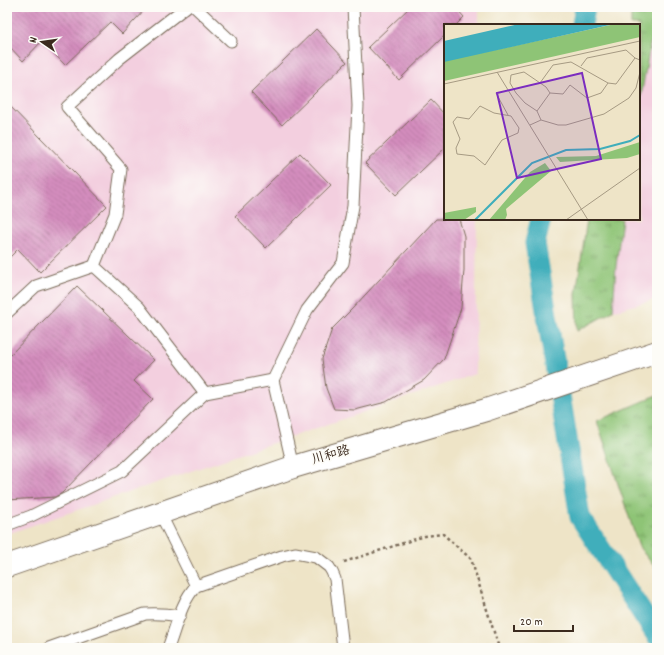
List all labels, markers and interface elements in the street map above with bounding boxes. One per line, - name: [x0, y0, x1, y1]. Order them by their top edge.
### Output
- north arrow: [22, 22, 62, 62]
- inset map: [444, 24, 640, 220]
- text: N: [26, 35, 43, 45]
- street label: 川和路: [310, 441, 352, 471]
- scale bar: [514, 607, 573, 633]
- text: 20 m: [520, 614, 543, 631]

